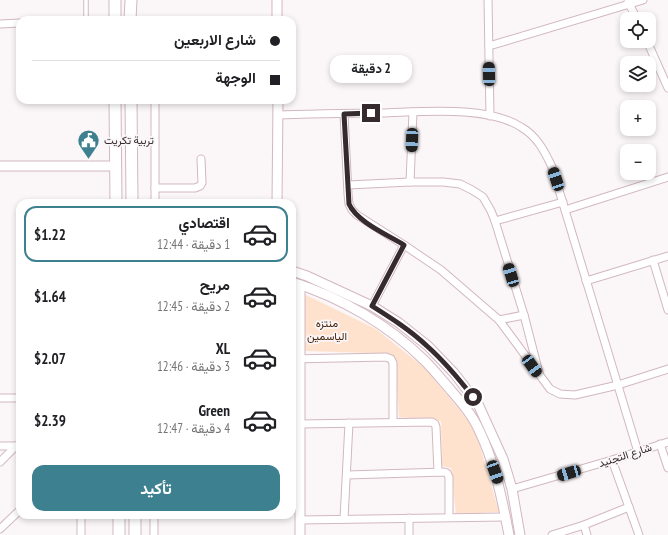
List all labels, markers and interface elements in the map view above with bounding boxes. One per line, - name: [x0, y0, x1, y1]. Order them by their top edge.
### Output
- map controls: [620, 12, 656, 180]
- button: locate: [620, 12, 656, 48]
- text: شارع الاربعين: [174, 30, 256, 49]
- callout: 2 دقيقة: [330, 55, 412, 83]
- button: layers: [620, 56, 656, 92]
- text: 2 دقيقة: [351, 60, 391, 77]
- car: [483, 62, 495, 86]
- text: الوجهة: [215, 68, 256, 87]
- button: +: [620, 100, 656, 136]
- route end: [362, 104, 380, 122]
- public building icon: تربية تكريت: [76, 127, 102, 160]
- car: [406, 128, 418, 152]
- place label: تربية تكريت: [104, 133, 154, 147]
- button: −: [620, 144, 656, 180]
- car: [547, 166, 565, 192]
- text: اقتصادي: [178, 213, 230, 232]
- icon: car: [242, 216, 278, 252]
- text: $1.22: [34, 225, 66, 244]
- text: 1 دقيقة · 12:44: [157, 236, 230, 253]
- car: [502, 262, 520, 288]
- text: مريح: [200, 275, 230, 294]
- icon: car: [242, 278, 278, 314]
- text: $1.64: [34, 287, 66, 306]
- text: 2 دقيقة · 12:45: [157, 298, 230, 315]
- park label: منتزه الياسمين: [307, 316, 347, 343]
- text: XL: [216, 339, 230, 358]
- icon: car: [242, 340, 278, 376]
- text: $2.07: [34, 349, 66, 368]
- car: [520, 353, 544, 379]
- text: 3 دقيقة · 12:46: [157, 358, 230, 375]
- route start: [464, 388, 482, 406]
- text: Green: [198, 401, 230, 420]
- icon: car: [242, 402, 278, 438]
- text: $2.39: [34, 411, 66, 430]
- text: 4 دقيقة · 12:47: [157, 420, 230, 437]
- street label: شارع التجنيد: [597, 440, 654, 471]
- car: [485, 459, 505, 485]
- car: [556, 464, 582, 482]
- button: تأكيد: [32, 465, 280, 511]

